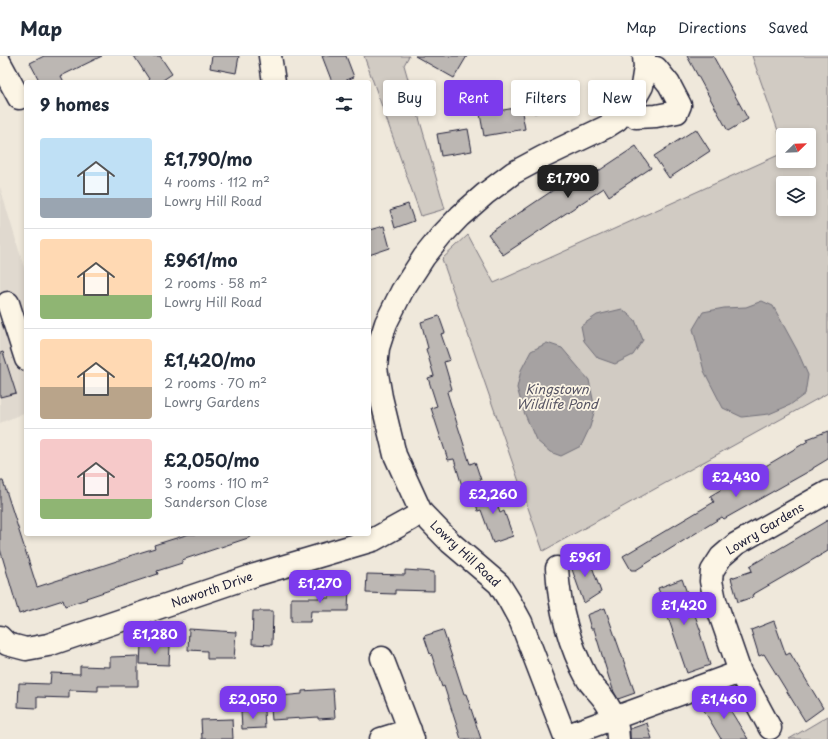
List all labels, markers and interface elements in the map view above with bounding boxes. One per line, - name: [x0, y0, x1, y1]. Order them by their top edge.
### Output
- text: Map: [20, 14, 62, 42]
- text: Map: [626, 17, 656, 38]
- text: Directions: [678, 17, 746, 38]
- text: Saved: [768, 17, 808, 38]
- chip: Buy: [383, 80, 436, 116]
- chip: Rent: [444, 80, 503, 116]
- chip: Filters: [511, 80, 580, 116]
- chip: New: [588, 80, 646, 116]
- text: 9 homes: [40, 91, 109, 117]
- icon: filters: [333, 93, 355, 115]
- north arrow: [776, 128, 816, 168]
- map controls: [776, 128, 816, 216]
- text: £1,790/mo: [164, 146, 252, 172]
- icon: home: [72, 154, 120, 202]
- pin: £1,790: [535, 165, 601, 199]
- text: £1,790: [546, 168, 590, 187]
- text: 4 rooms · 112 m²: [164, 172, 270, 191]
- button: layers: [776, 176, 816, 216]
- text: Lowry Hill Road: [164, 191, 262, 210]
- text: £961/mo: [164, 247, 237, 273]
- icon: home: [72, 255, 120, 303]
- text: 2 rooms · 58 m²: [164, 273, 267, 292]
- text: Lowry Hill Road: [164, 292, 262, 311]
- text: £1,420/mo: [164, 347, 256, 373]
- icon: home: [72, 355, 120, 403]
- text: 2 rooms · 70 m²: [164, 373, 267, 392]
- water label: Kingstown Wildlife Pond: [516, 379, 600, 413]
- text: Lowry Gardens: [164, 392, 260, 411]
- text: £2,050/mo: [164, 447, 259, 473]
- icon: home: [72, 455, 120, 503]
- pin: £2,430: [703, 464, 769, 498]
- text: £2,430: [712, 467, 760, 486]
- text: 3 rooms · 110 m²: [164, 473, 269, 492]
- pin: £2,260: [460, 481, 526, 515]
- text: £2,260: [469, 484, 517, 503]
- text: Sanderson Close: [164, 492, 268, 511]
- street label: Lowry Gardens: [722, 497, 807, 559]
- street label: Lowry Hill Road: [426, 516, 505, 591]
- pin: £961: [561, 544, 609, 578]
- text: £961: [569, 547, 601, 566]
- street label: Naworth Drive: [168, 567, 255, 611]
- pin: £1,270: [287, 570, 353, 604]
- text: £1,270: [298, 573, 342, 592]
- pin: £1,420: [651, 592, 717, 626]
- text: £1,420: [661, 595, 707, 614]
- pin: £1,280: [122, 621, 188, 655]
- text: £1,280: [132, 624, 178, 643]
- pin: £2,050: [220, 686, 286, 720]
- pin: £1,460: [691, 686, 757, 720]
- text: £2,050: [229, 689, 277, 708]
- text: £1,460: [701, 689, 747, 708]

